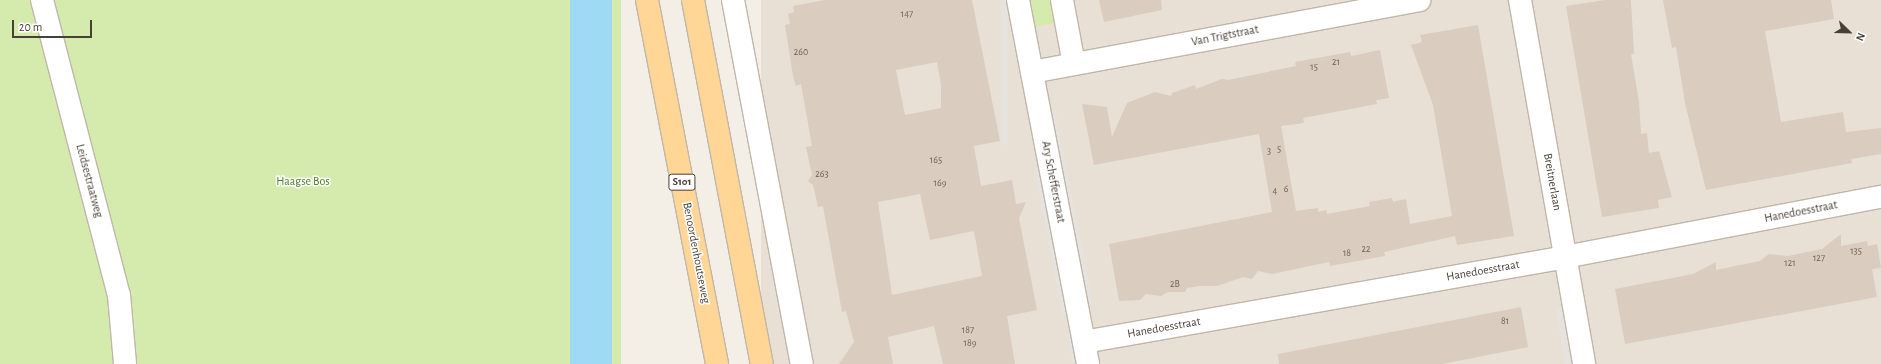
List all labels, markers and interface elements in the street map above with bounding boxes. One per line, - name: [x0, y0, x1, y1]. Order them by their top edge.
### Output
- house number: 147: [901, 9, 913, 21]
- scale bar: [14, 12, 94, 38]
- north arrow: [1829, 12, 1869, 52]
- text: 20 m: [19, 21, 42, 33]
- street label: Van Trigtstraat: [1190, 22, 1260, 50]
- text: N: [1854, 31, 1867, 43]
- house number: 260: [794, 47, 808, 59]
- house number: 21: [1332, 57, 1340, 69]
- house number: 15: [1310, 62, 1318, 74]
- street label: Ary Schefferstraat: [1038, 140, 1068, 224]
- street label: Leidsestraatweg: [72, 143, 106, 219]
- house number: 5: [1277, 144, 1281, 156]
- house number: 3: [1267, 146, 1271, 158]
- street label: Breitnerlaan: [1540, 152, 1564, 212]
- house number: 165: [930, 155, 942, 167]
- house number: 263: [815, 169, 829, 181]
- road number: S101: [668, 173, 696, 191]
- park label: Haagse Bos: [276, 175, 330, 189]
- house number: 169: [934, 178, 946, 190]
- house number: 6: [1284, 184, 1288, 196]
- house number: 4: [1273, 186, 1277, 198]
- street label: Hanedoesstraat: [1763, 198, 1839, 226]
- street label: Benoordenhoutseweg: [679, 201, 713, 305]
- house number: 22: [1361, 244, 1371, 256]
- house number: 135: [1850, 246, 1862, 258]
- house number: 18: [1343, 248, 1351, 260]
- house number: 127: [1813, 253, 1825, 265]
- street label: Hanedoesstraat: [1445, 257, 1521, 285]
- house number: 121: [1784, 258, 1796, 270]
- house number: 2B: [1170, 279, 1180, 291]
- street label: Hanedoesstraat: [1126, 314, 1202, 342]
- house number: 81: [1501, 316, 1509, 328]
- house number: 187: [962, 325, 974, 337]
- house number: 189: [964, 338, 976, 350]

